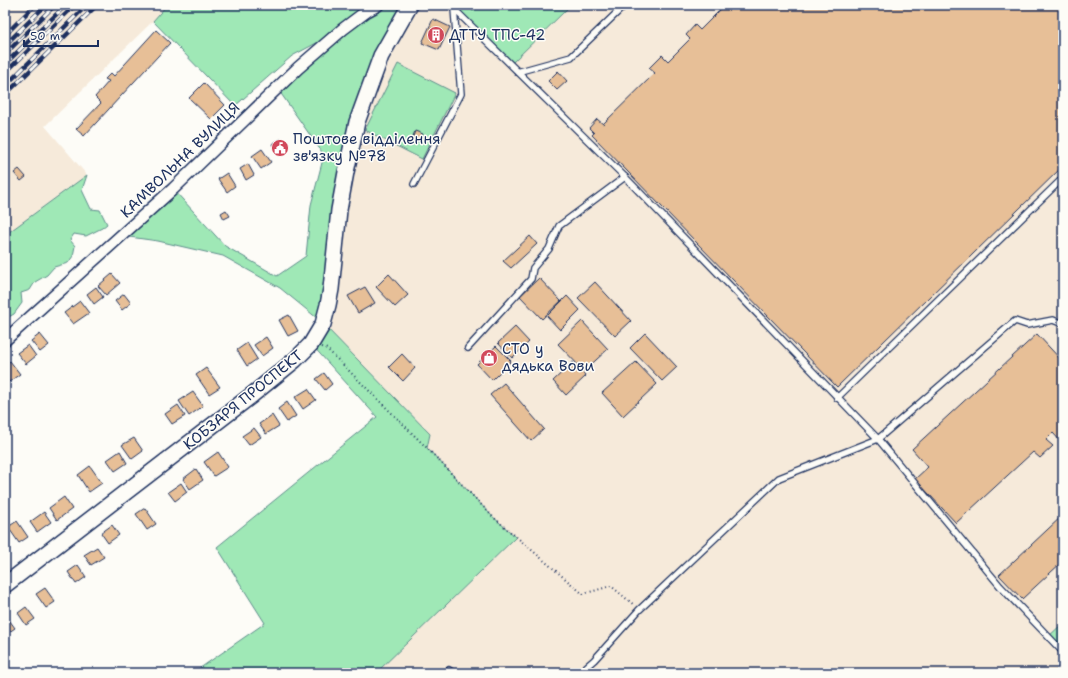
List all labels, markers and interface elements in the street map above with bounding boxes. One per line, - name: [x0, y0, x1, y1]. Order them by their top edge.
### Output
- scale bar: [24, 22, 98, 48]
- building icon: ДТТУ ТПС-42: [426, 25, 446, 45]
- place label: ДТТУ ТПС-42: [449, 25, 545, 45]
- text: 50 m: [30, 28, 60, 44]
- street label: КАМВОЛЬНА ВУЛИЦЯ: [116, 98, 244, 222]
- place label: Поштове відділення зв'язку №78: [293, 129, 441, 166]
- public building icon: Поштове відділення зв'язку №78: [270, 138, 290, 158]
- place label: СТО у дядька Вови: [502, 339, 594, 376]
- street label: КОБЗАРЯ ПРОСПЕКТ: [179, 346, 307, 454]
- shop icon: СТО у дядька Вови: [479, 348, 499, 368]

